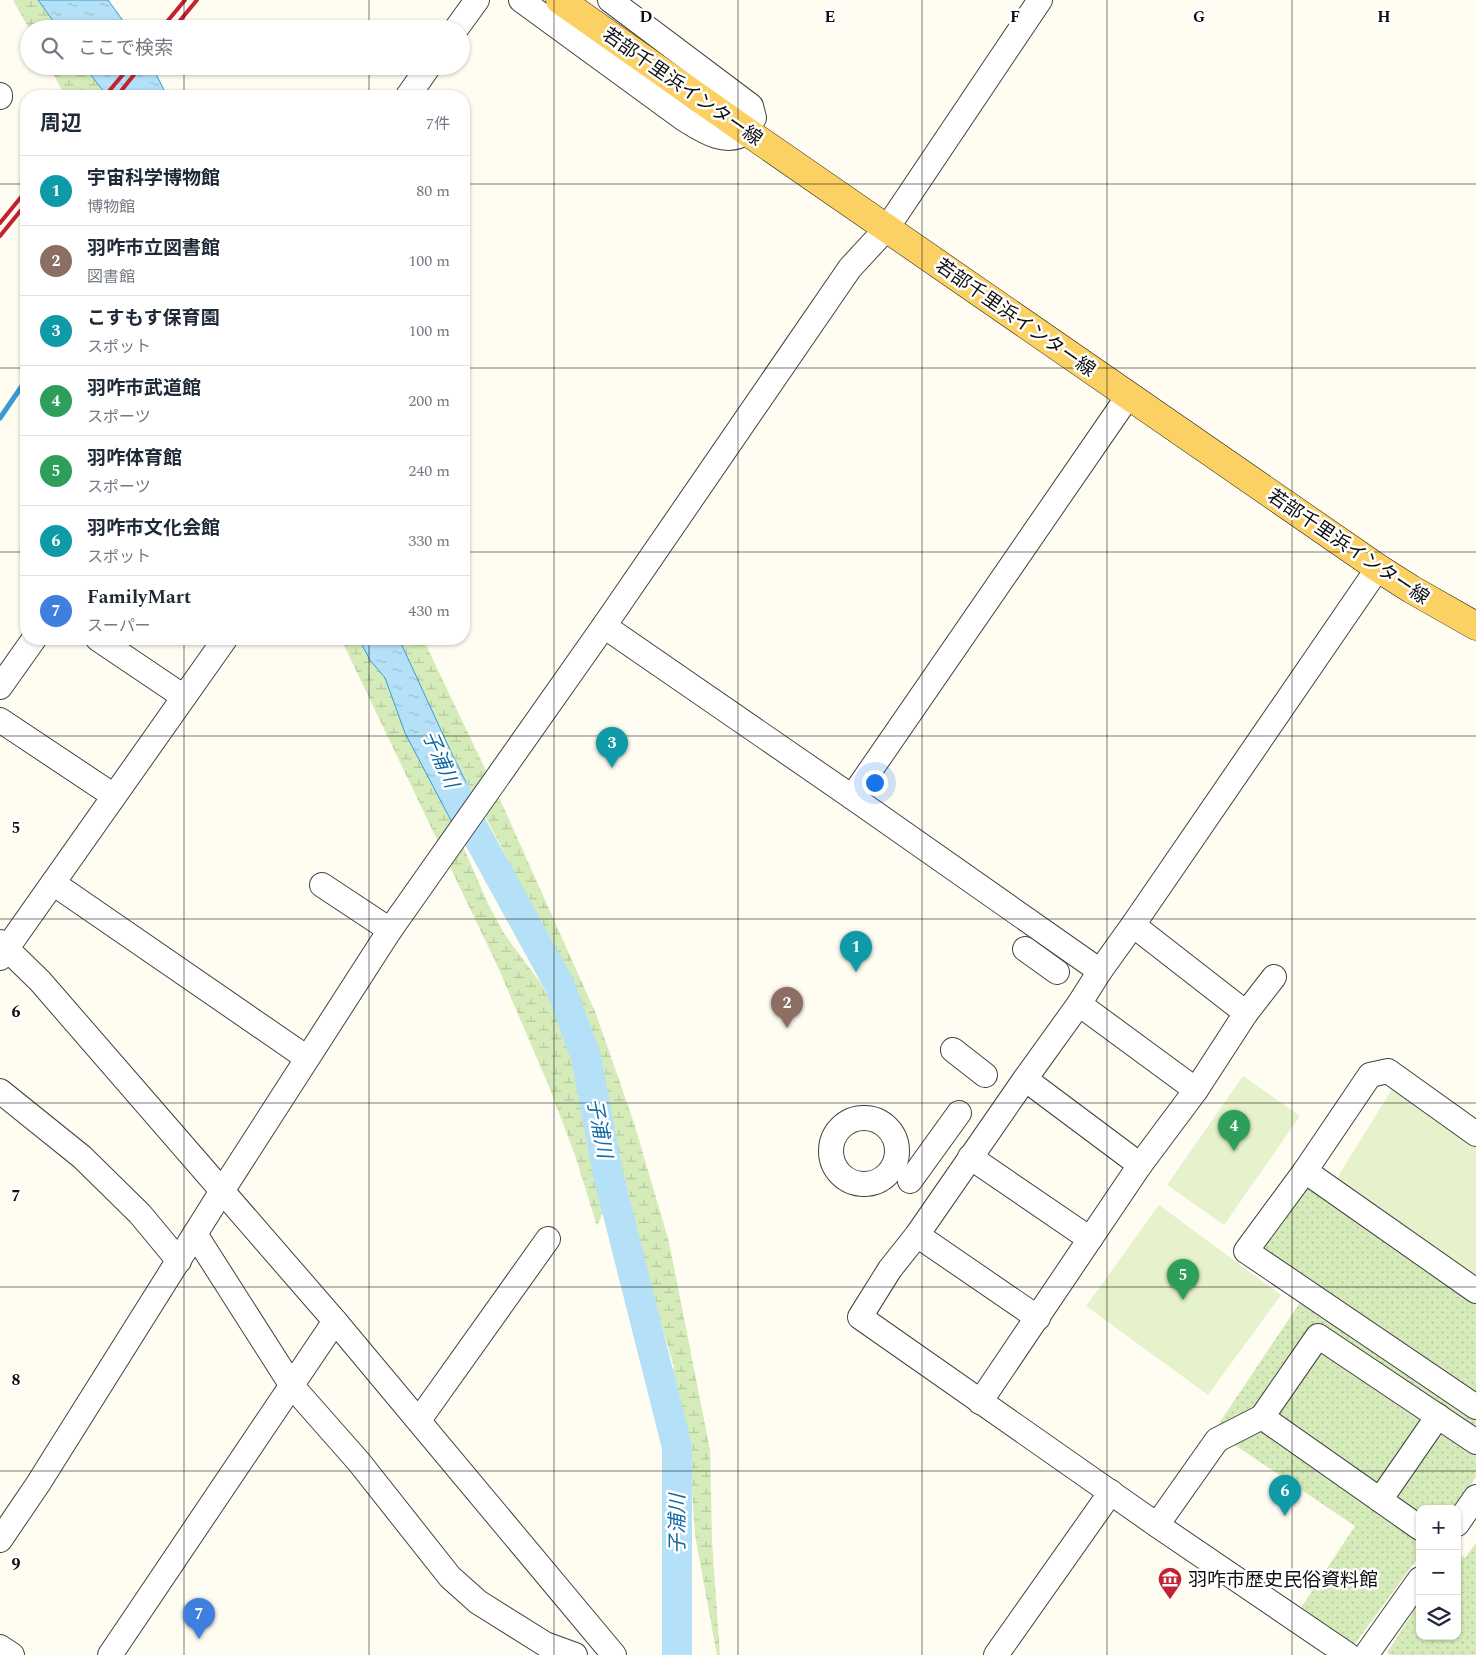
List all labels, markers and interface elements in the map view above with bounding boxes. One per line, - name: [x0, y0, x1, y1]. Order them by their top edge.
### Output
- text: D: [640, 5, 653, 29]
- text: E: [825, 5, 835, 29]
- text: F: [1010, 5, 1020, 29]
- text: G: [1193, 5, 1205, 29]
- text: H: [1377, 5, 1391, 29]
- search box: [20, 20, 470, 75]
- street label: 若部千里浜インター線: [596, 21, 768, 154]
- icon: search: [38, 34, 66, 62]
- text: ここで検索: [78, 34, 173, 63]
- text: 周辺: [40, 108, 82, 140]
- text: 7件: [426, 112, 450, 136]
- text: 宇宙科学博物館: [87, 164, 220, 193]
- text: 1: [52, 179, 60, 203]
- text: 80 m: [416, 179, 450, 203]
- text: 博物館: [87, 195, 135, 219]
- text: 羽咋市立図書館: [87, 234, 220, 263]
- text: 2: [52, 249, 60, 273]
- text: 100 m: [408, 249, 450, 273]
- street label: 若部千里浜インター線: [929, 252, 1101, 385]
- text: 図書館: [87, 265, 135, 289]
- text: こすもす保育園: [87, 304, 220, 333]
- text: 3: [52, 319, 60, 343]
- text: 100 m: [408, 319, 450, 343]
- text: スポット: [87, 335, 151, 359]
- text: 羽咋市武道館: [87, 374, 201, 403]
- text: 4: [52, 389, 60, 413]
- text: 200 m: [408, 389, 450, 413]
- text: スポーツ: [87, 405, 151, 429]
- text: 羽咋体育館: [87, 444, 182, 473]
- text: 5: [52, 459, 60, 483]
- text: 240 m: [408, 459, 450, 483]
- text: スポーツ: [87, 475, 151, 499]
- street label: 若部千里浜インター線: [1261, 482, 1435, 612]
- text: 羽咋市文化会館: [87, 514, 220, 543]
- text: 6: [52, 529, 60, 553]
- text: 330 m: [408, 529, 450, 553]
- text: スポット: [87, 545, 151, 569]
- text: FamilyMart: [87, 583, 191, 612]
- text: 7: [52, 599, 60, 623]
- text: 430 m: [408, 599, 450, 623]
- text: スーパー: [87, 614, 151, 638]
- water label: 子浦川: [414, 726, 467, 795]
- pin: 3: [596, 727, 628, 768]
- your location: [862, 770, 888, 796]
- text: 5: [12, 816, 20, 840]
- pin: 1: [840, 931, 872, 972]
- pin: 2: [771, 987, 803, 1028]
- text: 6: [12, 1000, 21, 1024]
- water label: 子浦川: [579, 1096, 620, 1162]
- pin: 4: [1218, 1110, 1250, 1151]
- text: 7: [12, 1184, 21, 1208]
- pin: 5: [1167, 1259, 1199, 1300]
- text: 8: [12, 1368, 21, 1392]
- pin: 6: [1269, 1475, 1301, 1516]
- water label: 子浦川: [663, 1492, 693, 1554]
- map controls: [1416, 1505, 1461, 1640]
- button: +: [1416, 1505, 1461, 1550]
- button: −: [1416, 1550, 1461, 1595]
- text: 9: [12, 1552, 21, 1576]
- museum icon: 羽咋市歴史民俗資料館: [1157, 1566, 1183, 1600]
- place label: 羽咋市歴史民俗資料館: [1188, 1566, 1378, 1595]
- button: layers: [1416, 1595, 1461, 1640]
- pin: 7: [183, 1598, 215, 1639]

